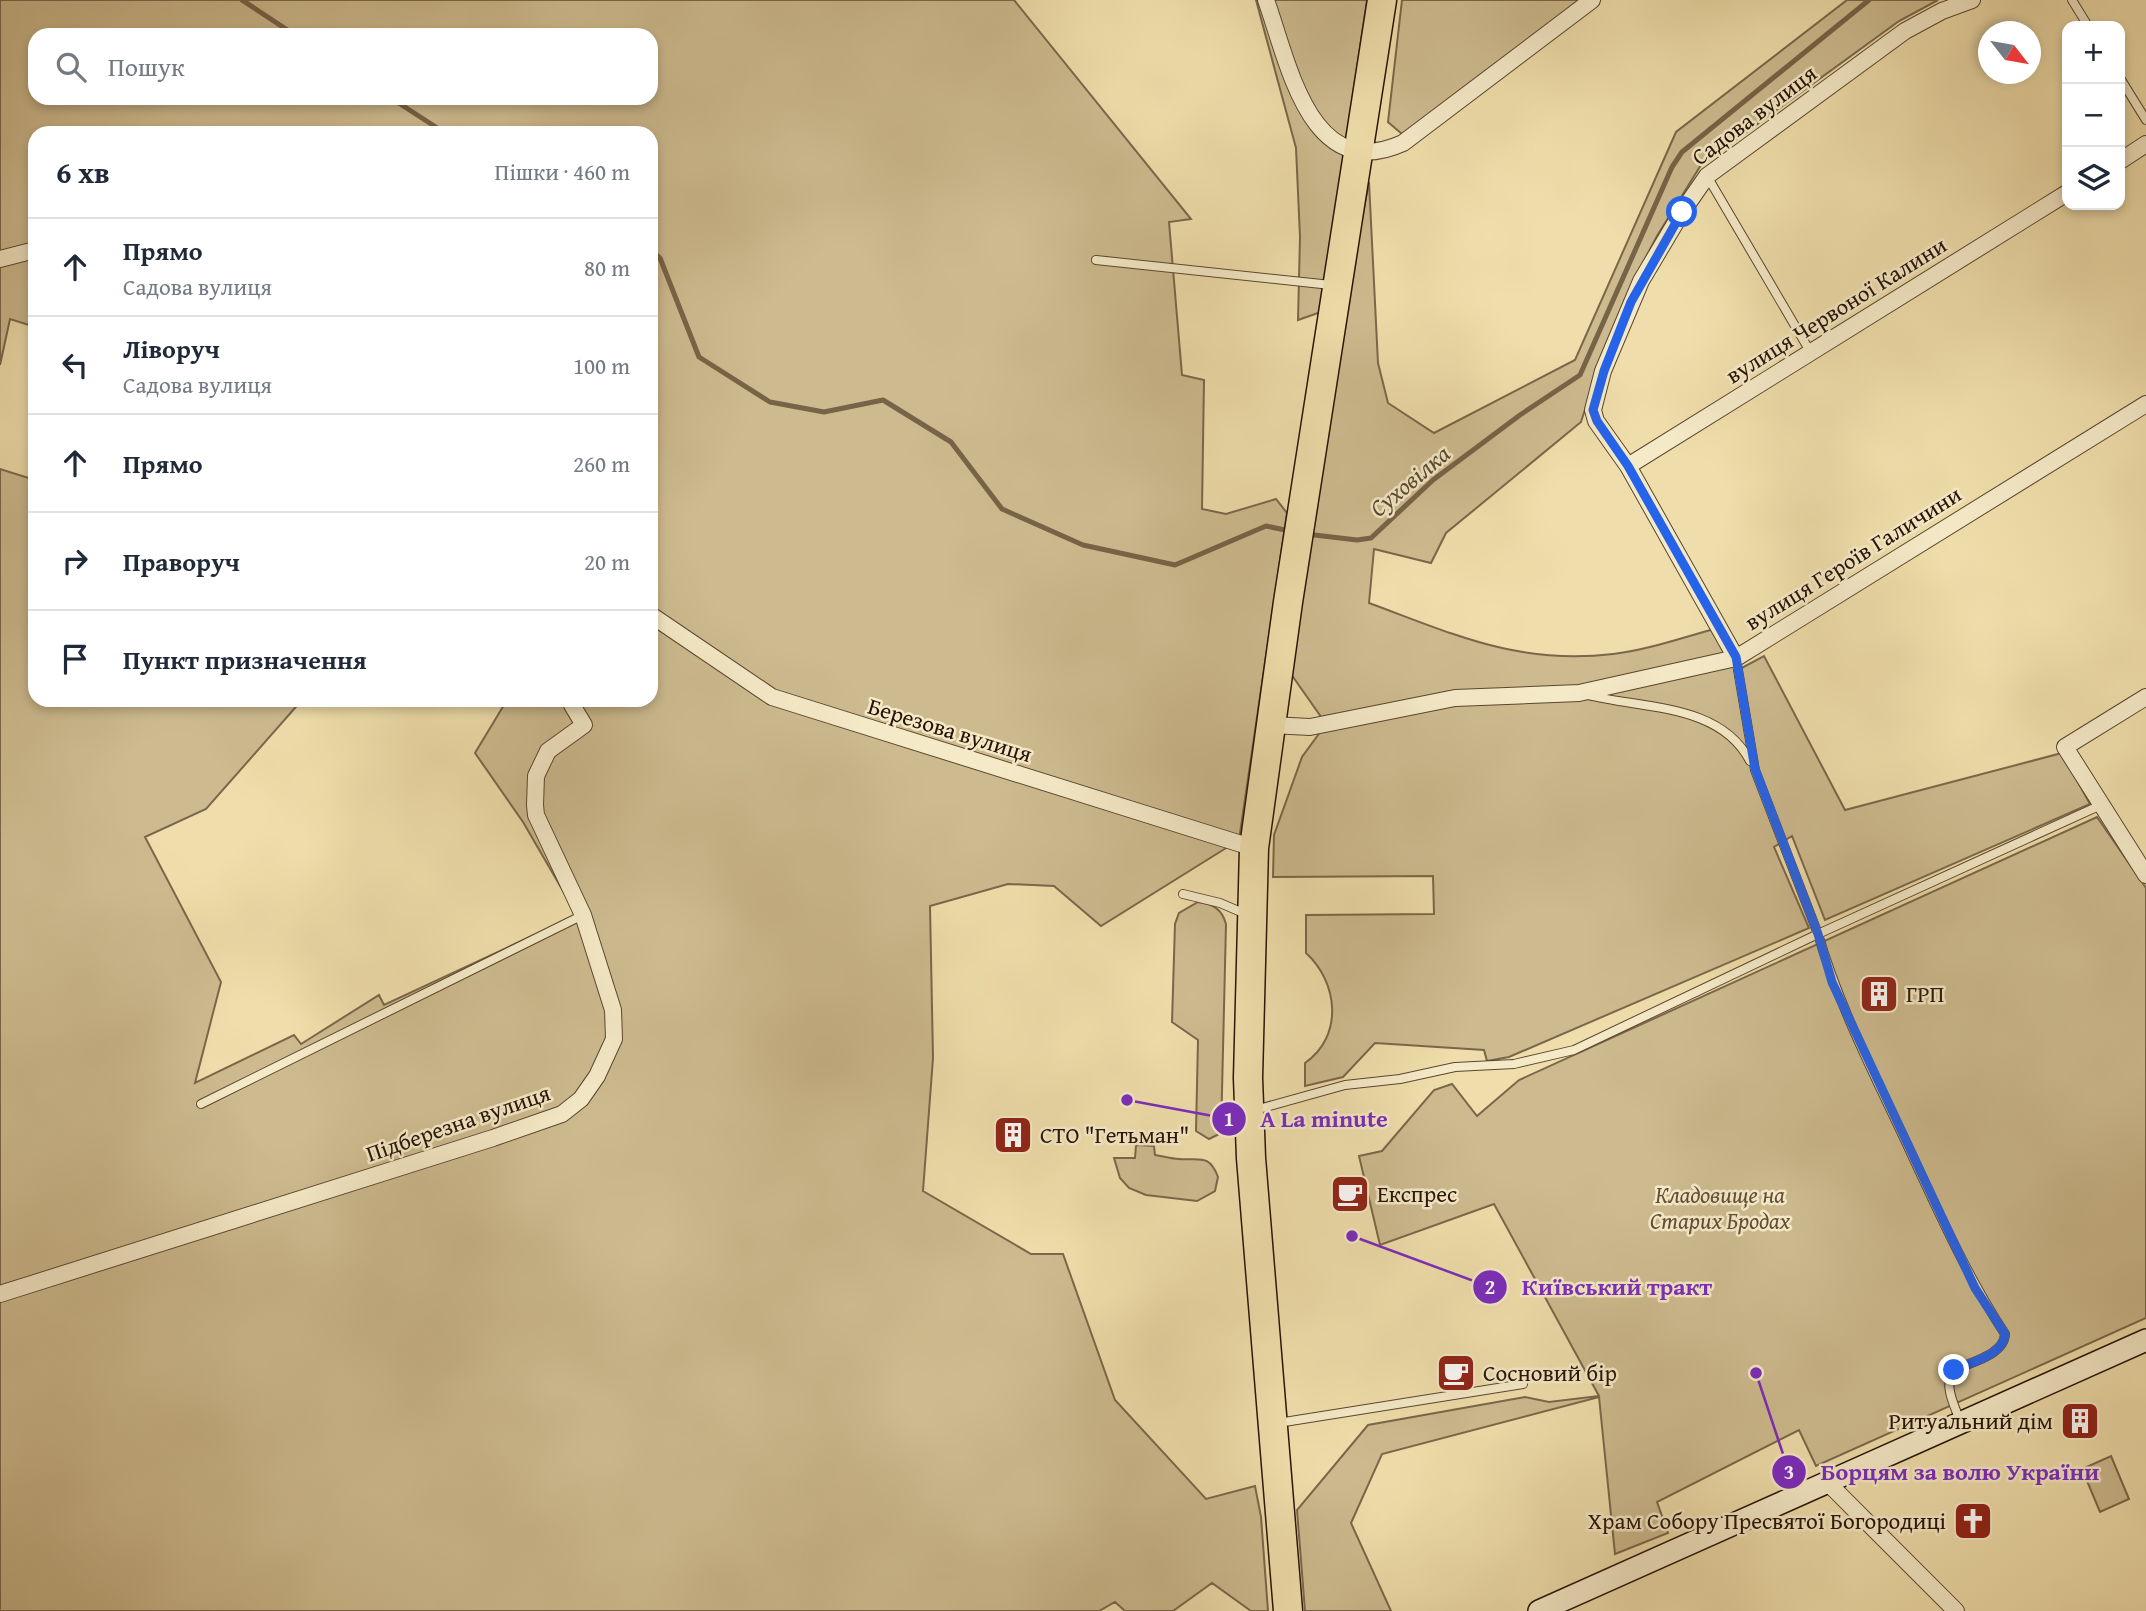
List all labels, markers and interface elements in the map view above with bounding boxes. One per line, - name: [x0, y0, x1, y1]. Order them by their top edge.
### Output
- north arrow: [1978, 21, 2041, 84]
- map controls: [2062, 21, 2125, 210]
- button: +: [2062, 21, 2125, 84]
- search box: [28, 28, 658, 105]
- text: Пошук: [108, 47, 185, 86]
- icon: search: [52, 48, 90, 86]
- street label: Садова вулиця: [1684, 56, 1823, 173]
- button: −: [2062, 84, 2125, 147]
- button: layers: [2062, 147, 2125, 210]
- text: 6 хв: [56, 150, 110, 194]
- text: Пішки · 460 m: [495, 155, 630, 188]
- route start: [1666, 196, 1697, 227]
- street label: вулиця Червоної Калини: [1719, 228, 1953, 391]
- text: Прямо: [123, 231, 203, 270]
- icon: ahead: [56, 248, 94, 286]
- text: 80 m: [584, 251, 630, 284]
- text: Садова вулиця: [123, 270, 272, 303]
- text: Ліворуч: [123, 329, 220, 368]
- icon: left: [56, 346, 94, 384]
- text: 100 m: [573, 349, 630, 382]
- text: Садова вулиця: [123, 368, 272, 401]
- water label: Суховілка: [1362, 436, 1458, 525]
- icon: ahead: [56, 444, 94, 482]
- text: Прямо: [123, 444, 203, 483]
- text: 260 m: [573, 447, 630, 480]
- street label: вулиця Героїв Галичини: [1738, 477, 1968, 638]
- icon: right: [56, 542, 94, 580]
- text: Праворуч: [123, 542, 240, 581]
- text: 20 m: [584, 545, 630, 578]
- icon: arrive: [56, 640, 94, 678]
- text: Пункт призначення: [123, 640, 367, 679]
- street label: Березова вулиця: [864, 689, 1037, 770]
- building icon: ГРП: [1858, 973, 1900, 1015]
- place label: ГРП: [1906, 977, 1945, 1010]
- street label: Підберезна вулиця: [361, 1075, 555, 1170]
- callout: A La minute: [1211, 1096, 1402, 1141]
- text: A La minute: [1260, 1101, 1388, 1136]
- text: 1: [1224, 1103, 1234, 1134]
- building icon: СТО "Гетьман": [992, 1114, 1034, 1156]
- place label: СТО "Гетьман": [1040, 1118, 1189, 1151]
- cafe icon: Експрес: [1329, 1173, 1371, 1215]
- place label: Експрес: [1377, 1177, 1457, 1210]
- park label: Кладовище на Старих Бродах: [1650, 1178, 1791, 1237]
- callout: Київський тракт: [1472, 1265, 1726, 1310]
- text: Київський тракт: [1522, 1269, 1712, 1304]
- text: 2: [1485, 1271, 1495, 1302]
- cafe icon: Сосновий бір: [1435, 1352, 1477, 1394]
- route end: [1938, 1354, 1969, 1385]
- place label: Сосновий бір: [1483, 1356, 1617, 1389]
- building icon: Ритуальний дім: [2059, 1400, 2101, 1442]
- place label: Ритуальний дім: [1889, 1404, 2053, 1437]
- callout: Борцям за волю України: [1772, 1449, 2114, 1494]
- text: Борцям за волю України: [1821, 1454, 2099, 1489]
- text: 3: [1784, 1456, 1794, 1487]
- church icon: Храм Собору Пресвятої Богородиці: [1952, 1500, 1994, 1542]
- place label: Храм Собору Пресвятої Богородиці: [1588, 1504, 1946, 1537]

